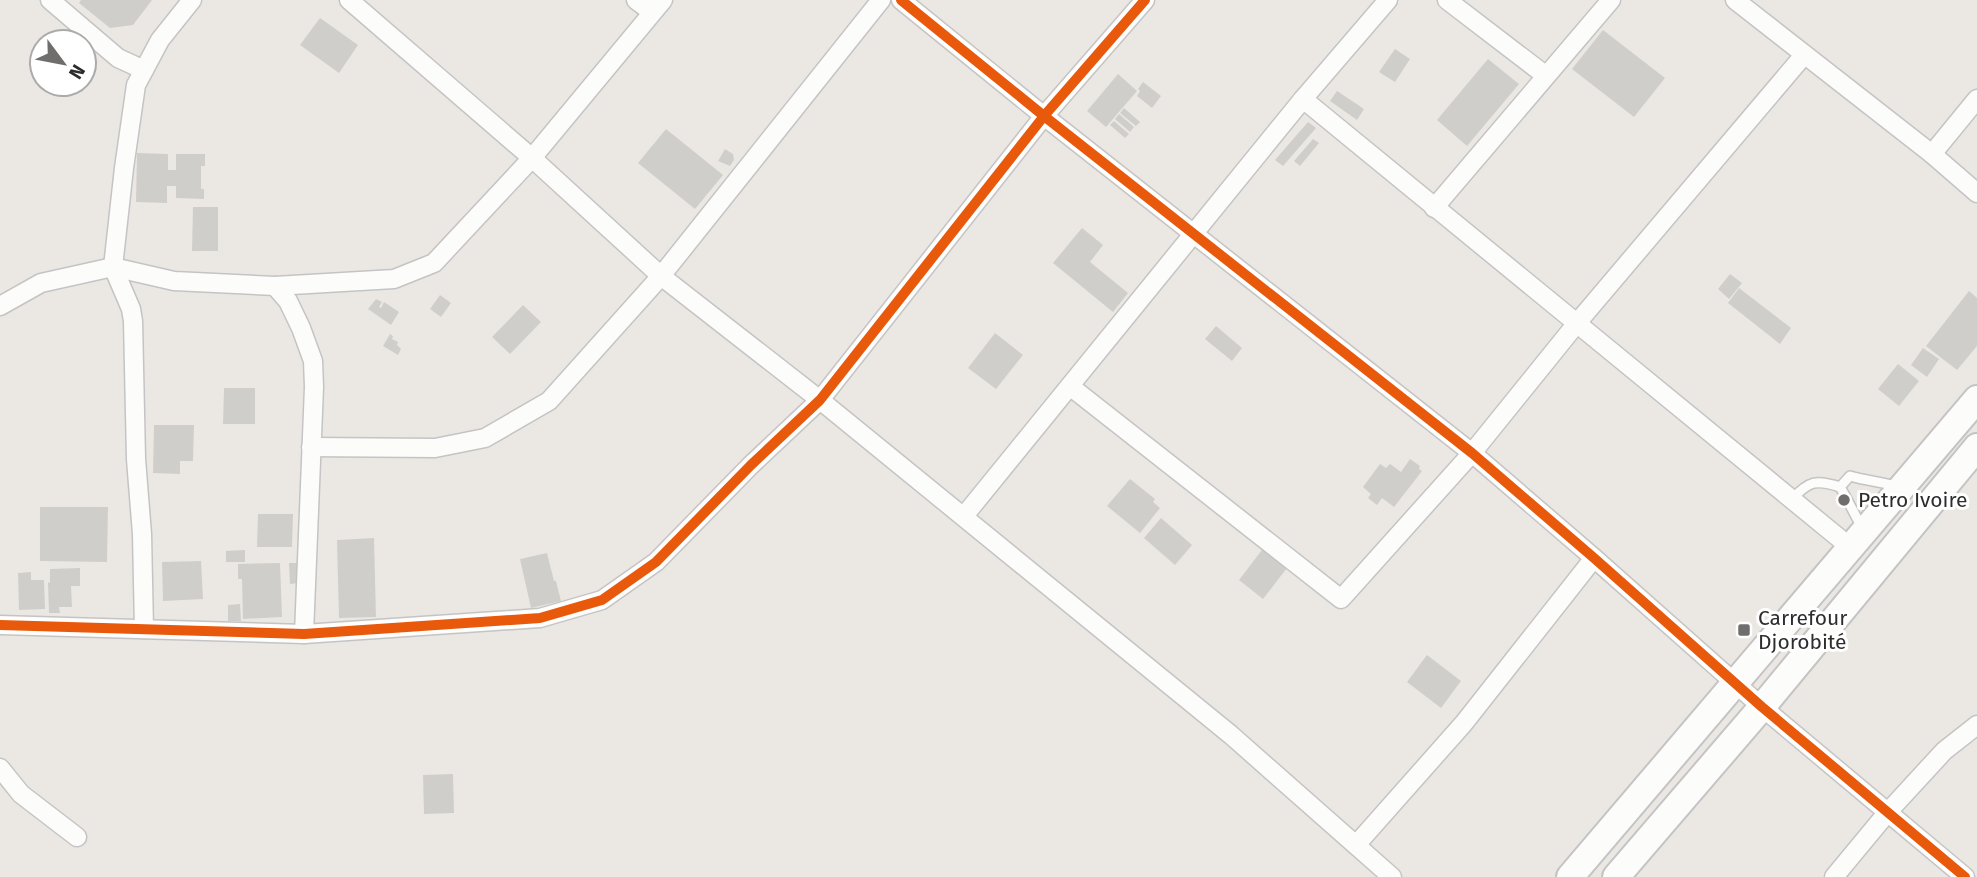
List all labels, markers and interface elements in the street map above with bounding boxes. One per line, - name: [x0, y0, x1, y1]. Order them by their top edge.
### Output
- north arrow: [28, 28, 98, 98]
- text: N: [64, 60, 90, 83]
- place label: Petro Ivoire: [1858, 487, 1967, 513]
- marker: Petro Ivoire: [1836, 492, 1852, 508]
- place label: Carrefour Djorobité: [1758, 605, 1847, 655]
- marker: Carrefour Djorobité: [1736, 622, 1752, 638]

